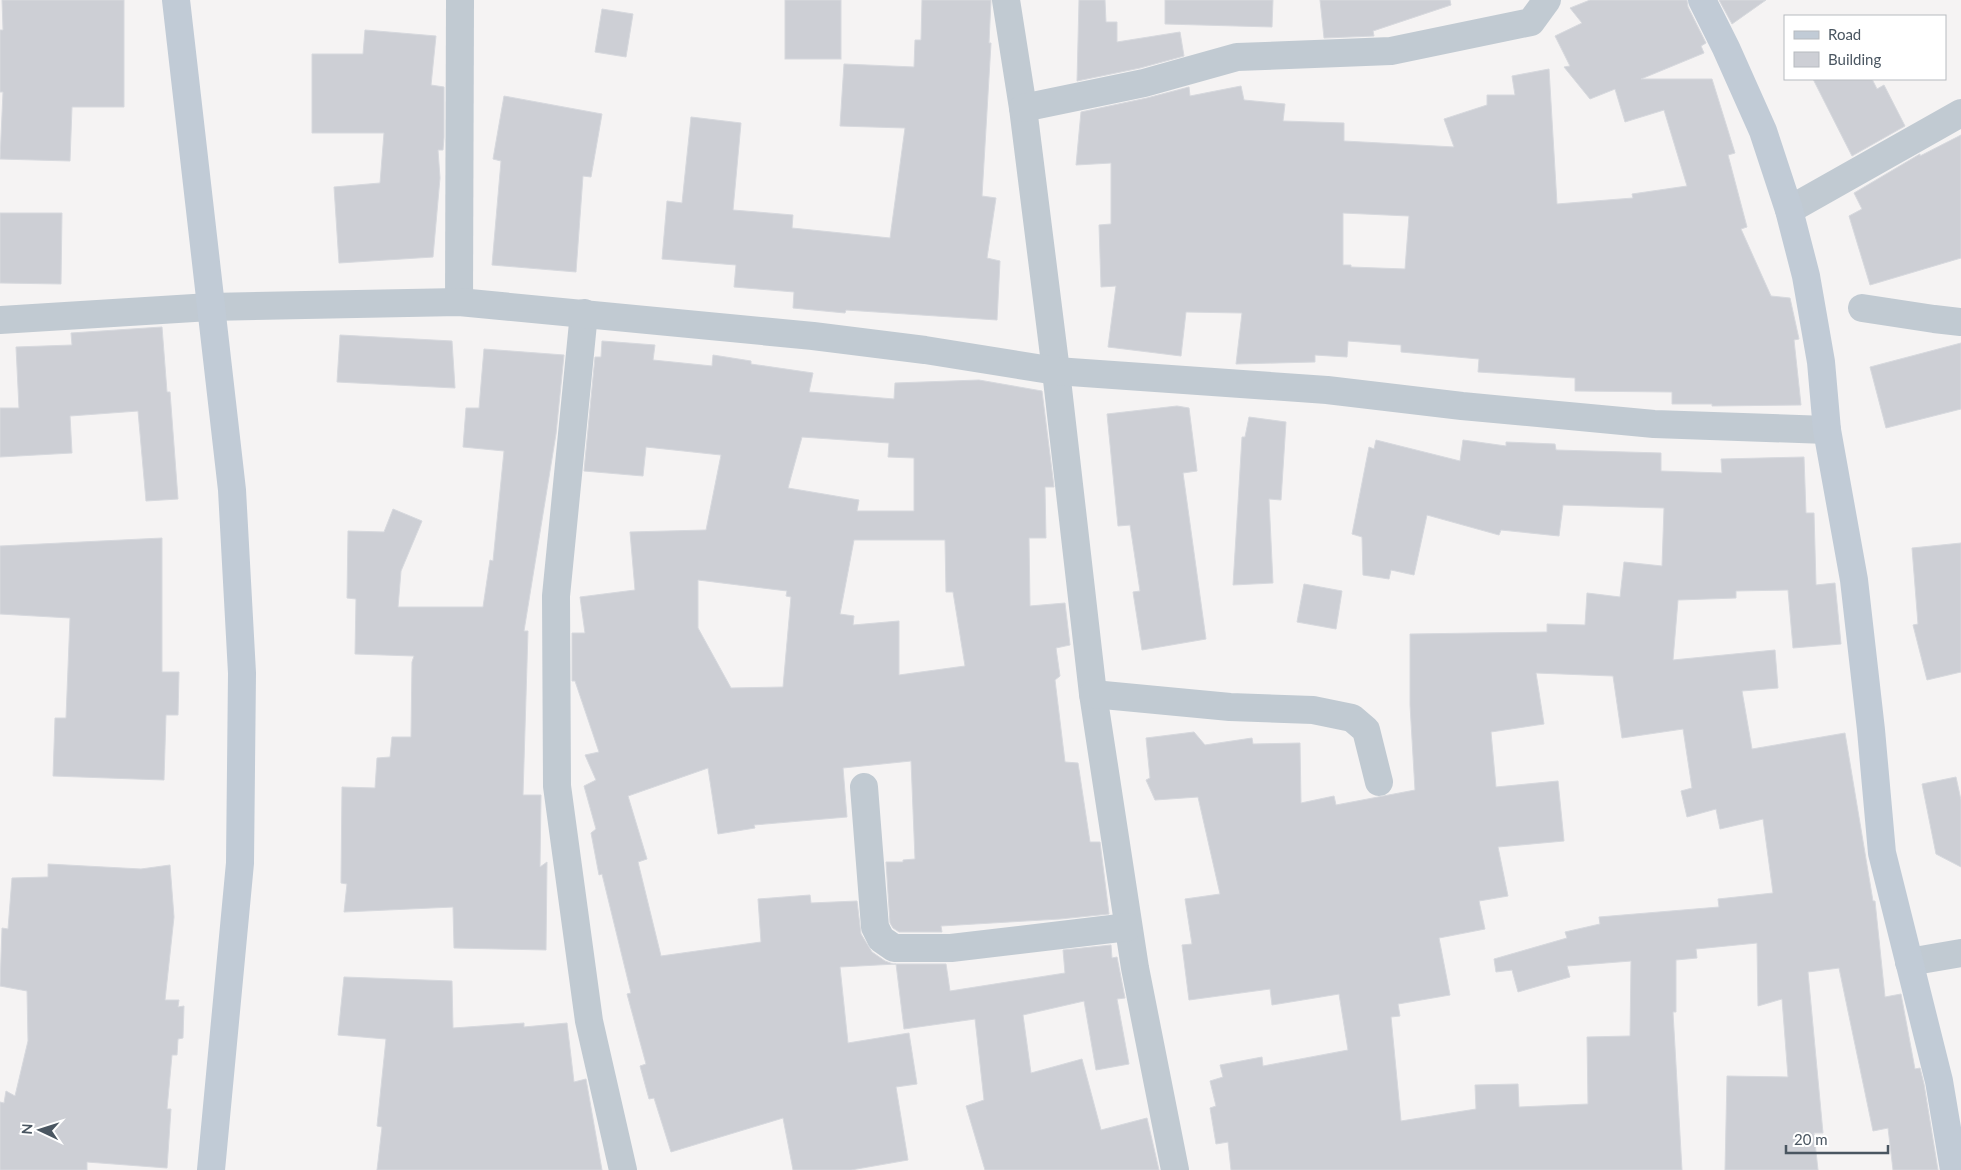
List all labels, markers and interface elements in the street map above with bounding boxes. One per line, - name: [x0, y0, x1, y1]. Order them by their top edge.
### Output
- legend: [1784, 15, 1946, 80]
- text: Road: [1828, 25, 1861, 43]
- text: Building: [1828, 50, 1881, 68]
- north arrow: [15, 1105, 65, 1155]
- scale bar: [1786, 1122, 1888, 1154]
- text: N: [18, 1123, 35, 1135]
- text: 20 m: [1794, 1130, 1828, 1148]

